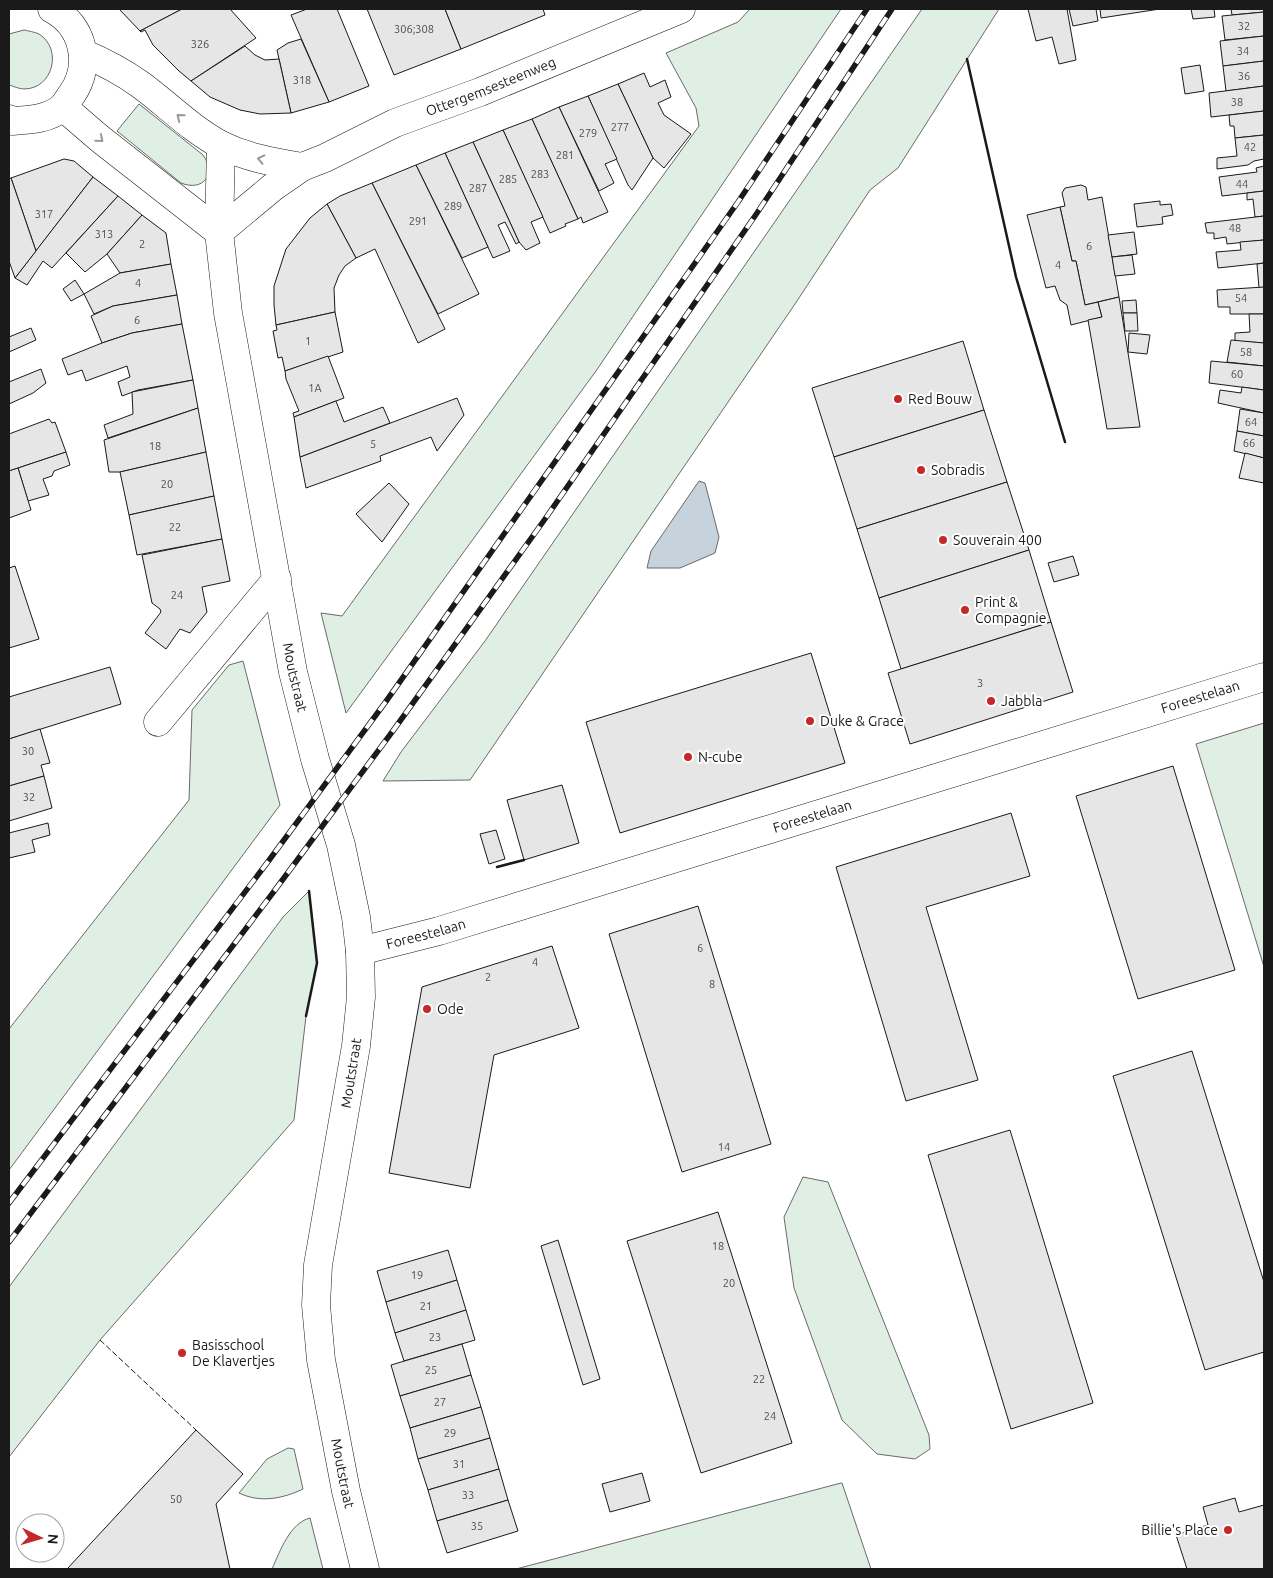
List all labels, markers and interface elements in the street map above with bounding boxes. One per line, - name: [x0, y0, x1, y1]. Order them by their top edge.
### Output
- house number: 32: [1238, 20, 1250, 32]
- house number: 306;308: [394, 23, 434, 35]
- house number: 326: [191, 38, 209, 50]
- house number: 34: [1237, 45, 1249, 57]
- street label: Ottergemsesteenweg: [424, 54, 558, 119]
- house number: 36: [1238, 70, 1250, 82]
- house number: 318: [293, 74, 311, 86]
- house number: 38: [1231, 96, 1243, 108]
- one-way arrow: [177, 114, 186, 123]
- house number: 277: [611, 121, 629, 133]
- house number: 279: [579, 127, 597, 139]
- one-way arrow: [94, 133, 103, 142]
- house number: 42: [1244, 141, 1256, 153]
- house number: 281: [556, 149, 574, 161]
- one-way arrow: [256, 154, 265, 165]
- house number: 283: [531, 168, 549, 180]
- house number: 285: [499, 173, 517, 185]
- house number: 44: [1236, 178, 1248, 190]
- house number: 287: [469, 182, 487, 194]
- house number: 289: [444, 200, 462, 212]
- house number: 317: [35, 208, 53, 220]
- house number: 291: [409, 215, 427, 227]
- house number: 48: [1229, 222, 1241, 234]
- house number: 313: [95, 228, 113, 240]
- house number: 2: [139, 238, 145, 250]
- house number: 6: [1086, 240, 1092, 252]
- house number: 4: [1055, 259, 1061, 271]
- house number: 4: [135, 277, 141, 289]
- house number: 54: [1235, 292, 1247, 304]
- house number: 6: [134, 314, 140, 326]
- house number: 1: [305, 335, 311, 347]
- house number: 58: [1240, 346, 1252, 358]
- house number: 60: [1231, 368, 1243, 380]
- house number: 1A: [308, 382, 323, 394]
- place label: Red Bouw: [908, 391, 972, 407]
- marker: Red Bouw: [892, 393, 904, 405]
- house number: 64: [1245, 416, 1257, 428]
- house number: 66: [1243, 437, 1255, 449]
- house number: 5: [370, 438, 376, 450]
- house number: 18: [149, 440, 161, 452]
- place label: Sobradis: [931, 462, 985, 478]
- marker: Sobradis: [915, 464, 927, 476]
- house number: 20: [161, 478, 173, 490]
- house number: 22: [169, 521, 181, 533]
- place label: Souverain 400: [953, 532, 1042, 548]
- marker: Souverain 400: [937, 534, 949, 546]
- house number: 24: [171, 589, 183, 601]
- place label: Print & Compagnie: [975, 594, 1046, 626]
- marker: Print & Compagnie: [959, 604, 971, 616]
- street label: Moutstraat: [280, 641, 311, 714]
- house number: 3: [977, 677, 983, 689]
- street label: Foreestelaan: [1159, 677, 1242, 716]
- place label: Jabbla: [1001, 693, 1042, 709]
- marker: Jabbla: [985, 695, 997, 707]
- place label: Duke & Grace: [820, 713, 904, 729]
- marker: Duke & Grace: [804, 715, 816, 727]
- house number: 30: [22, 745, 34, 757]
- place label: N-cube: [698, 749, 742, 765]
- marker: N-cube: [682, 751, 694, 763]
- house number: 32: [23, 791, 35, 803]
- street label: Foreestelaan: [771, 796, 854, 836]
- street label: Foreestelaan: [384, 915, 468, 952]
- house number: 6: [697, 942, 703, 954]
- house number: 4: [532, 956, 538, 968]
- house number: 2: [485, 971, 491, 983]
- house number: 8: [709, 978, 715, 990]
- place label: Ode: [437, 1001, 464, 1017]
- marker: Ode: [421, 1003, 433, 1015]
- street label: Moutstraat: [338, 1036, 365, 1109]
- house number: 14: [718, 1141, 730, 1153]
- house number: 18: [712, 1240, 724, 1252]
- house number: 19: [411, 1269, 423, 1281]
- house number: 20: [723, 1277, 735, 1289]
- house number: 21: [420, 1300, 432, 1312]
- house number: 23: [429, 1331, 441, 1343]
- place label: Basisschool De Klavertjes: [192, 1337, 275, 1369]
- marker: Basisschool De Klavertjes: [176, 1347, 188, 1359]
- house number: 25: [425, 1364, 437, 1376]
- house number: 22: [753, 1373, 765, 1385]
- house number: 27: [434, 1396, 446, 1408]
- house number: 24: [764, 1410, 776, 1422]
- house number: 29: [444, 1427, 456, 1439]
- street label: Moutstraat: [328, 1437, 358, 1510]
- house number: 31: [453, 1458, 465, 1470]
- house number: 33: [462, 1489, 474, 1501]
- house number: 50: [170, 1493, 182, 1505]
- north arrow: [15, 1513, 65, 1563]
- house number: 35: [471, 1520, 483, 1532]
- place label: Billie's Place: [1141, 1522, 1218, 1538]
- marker: Billie's Place: [1222, 1524, 1234, 1536]
- text: N: [45, 1533, 61, 1545]

